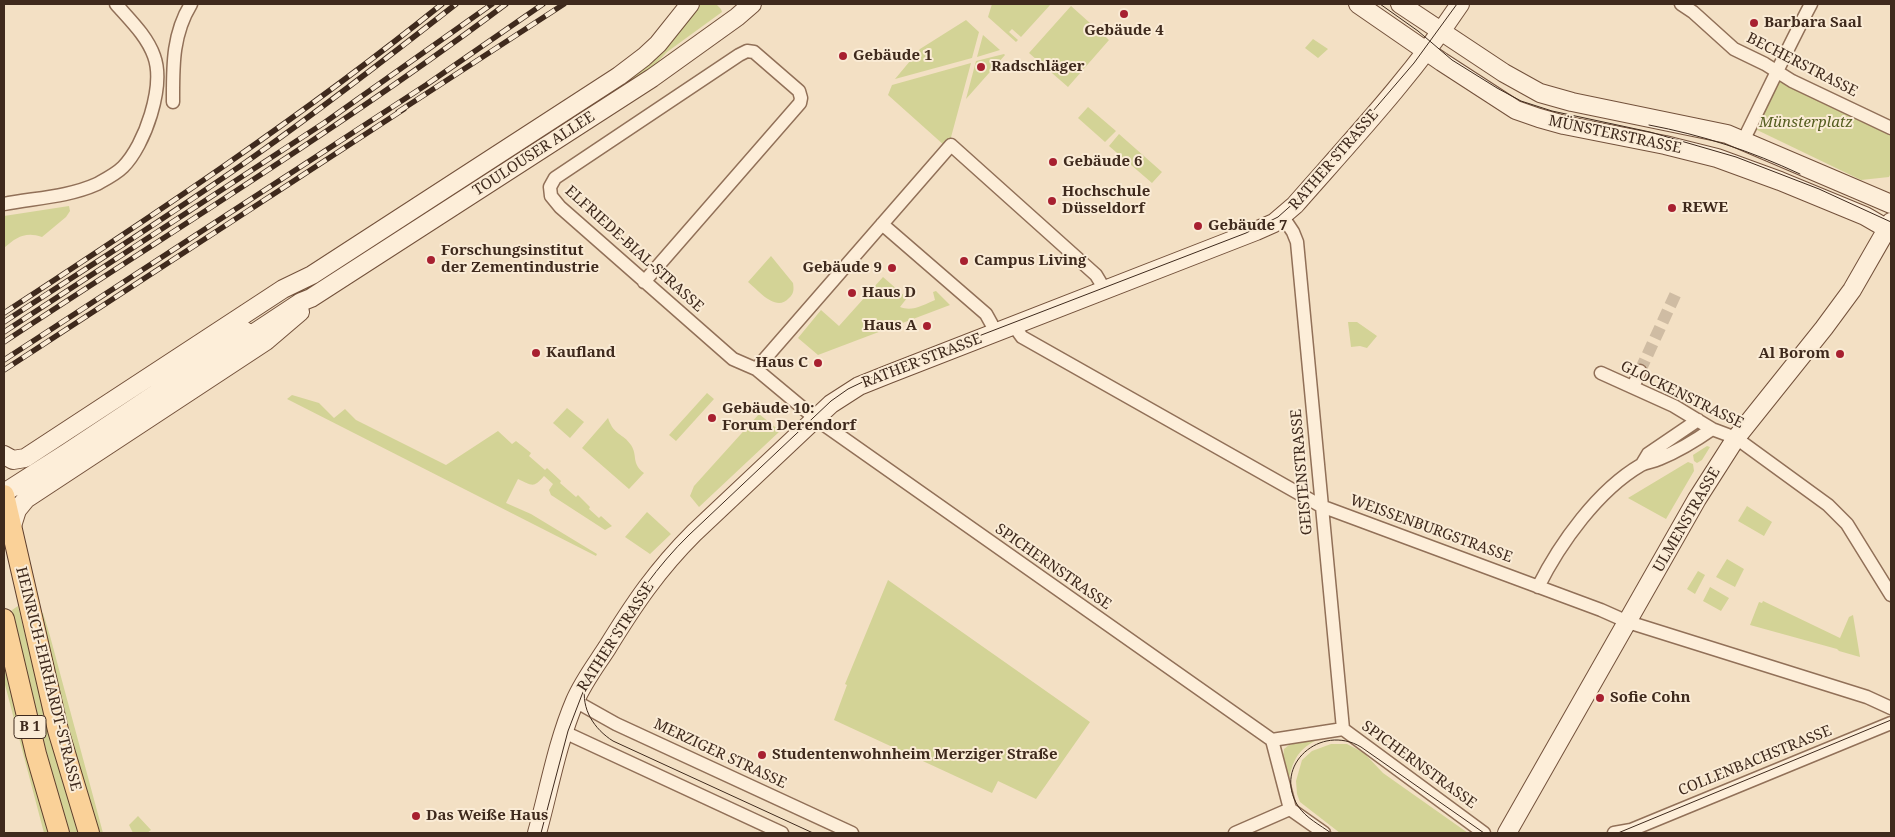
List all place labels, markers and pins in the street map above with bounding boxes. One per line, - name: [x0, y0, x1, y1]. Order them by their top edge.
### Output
- marker: Gebäude 4: [1118, 8, 1130, 20]
- place label: Barbara Saal: [1764, 14, 1862, 32]
- marker: Barbara Saal: [1748, 17, 1760, 29]
- place label: Gebäude 4: [1084, 22, 1164, 40]
- place label: Gebäude 1: [853, 47, 933, 65]
- marker: Gebäude 1: [837, 50, 849, 62]
- place label: Radschläger: [991, 58, 1085, 76]
- marker: Radschläger: [975, 61, 987, 73]
- place label: Gebäude 6: [1063, 153, 1143, 171]
- marker: Gebäude 6: [1047, 156, 1059, 168]
- place label: Hochschule Düsseldorf: [1062, 183, 1150, 218]
- marker: Hochschule Düsseldorf: [1046, 195, 1058, 207]
- place label: REWE: [1682, 199, 1728, 217]
- marker: REWE: [1666, 202, 1678, 214]
- place label: Gebäude 7: [1208, 217, 1288, 235]
- marker: Gebäude 7: [1192, 220, 1204, 232]
- place label: Forschungsinstitut der Zementindustrie: [441, 242, 599, 277]
- place label: Campus Living: [974, 252, 1086, 270]
- marker: Forschungsinstitut der Zementindustrie: [425, 254, 437, 266]
- marker: Campus Living: [958, 255, 970, 267]
- place label: Gebäude 9: [802, 259, 882, 277]
- marker: Gebäude 9: [886, 262, 898, 274]
- place label: Haus D: [862, 284, 916, 302]
- marker: Haus D: [846, 287, 858, 299]
- place label: Haus A: [863, 317, 917, 335]
- marker: Haus A: [921, 320, 933, 332]
- place label: Kaufland: [546, 344, 616, 362]
- place label: Al Borom: [1758, 345, 1830, 363]
- marker: Kaufland: [530, 347, 542, 359]
- marker: Al Borom: [1834, 348, 1846, 360]
- place label: Haus C: [756, 354, 808, 372]
- marker: Haus C: [812, 357, 824, 369]
- place label: Gebäude 10: Forum Derendorf: [722, 400, 856, 435]
- marker: Gebäude 10: Forum Derendorf: [706, 412, 718, 424]
- place label: Sofie Cohn: [1610, 689, 1690, 707]
- marker: Sofie Cohn: [1594, 692, 1606, 704]
- place label: Studentenwohnheim Merziger Straße: [772, 746, 1057, 764]
- marker: Studentenwohnheim Merziger Straße: [756, 749, 768, 761]
- place label: Das Weiße Haus: [426, 807, 548, 825]
- marker: Das Weiße Haus: [410, 810, 422, 822]

